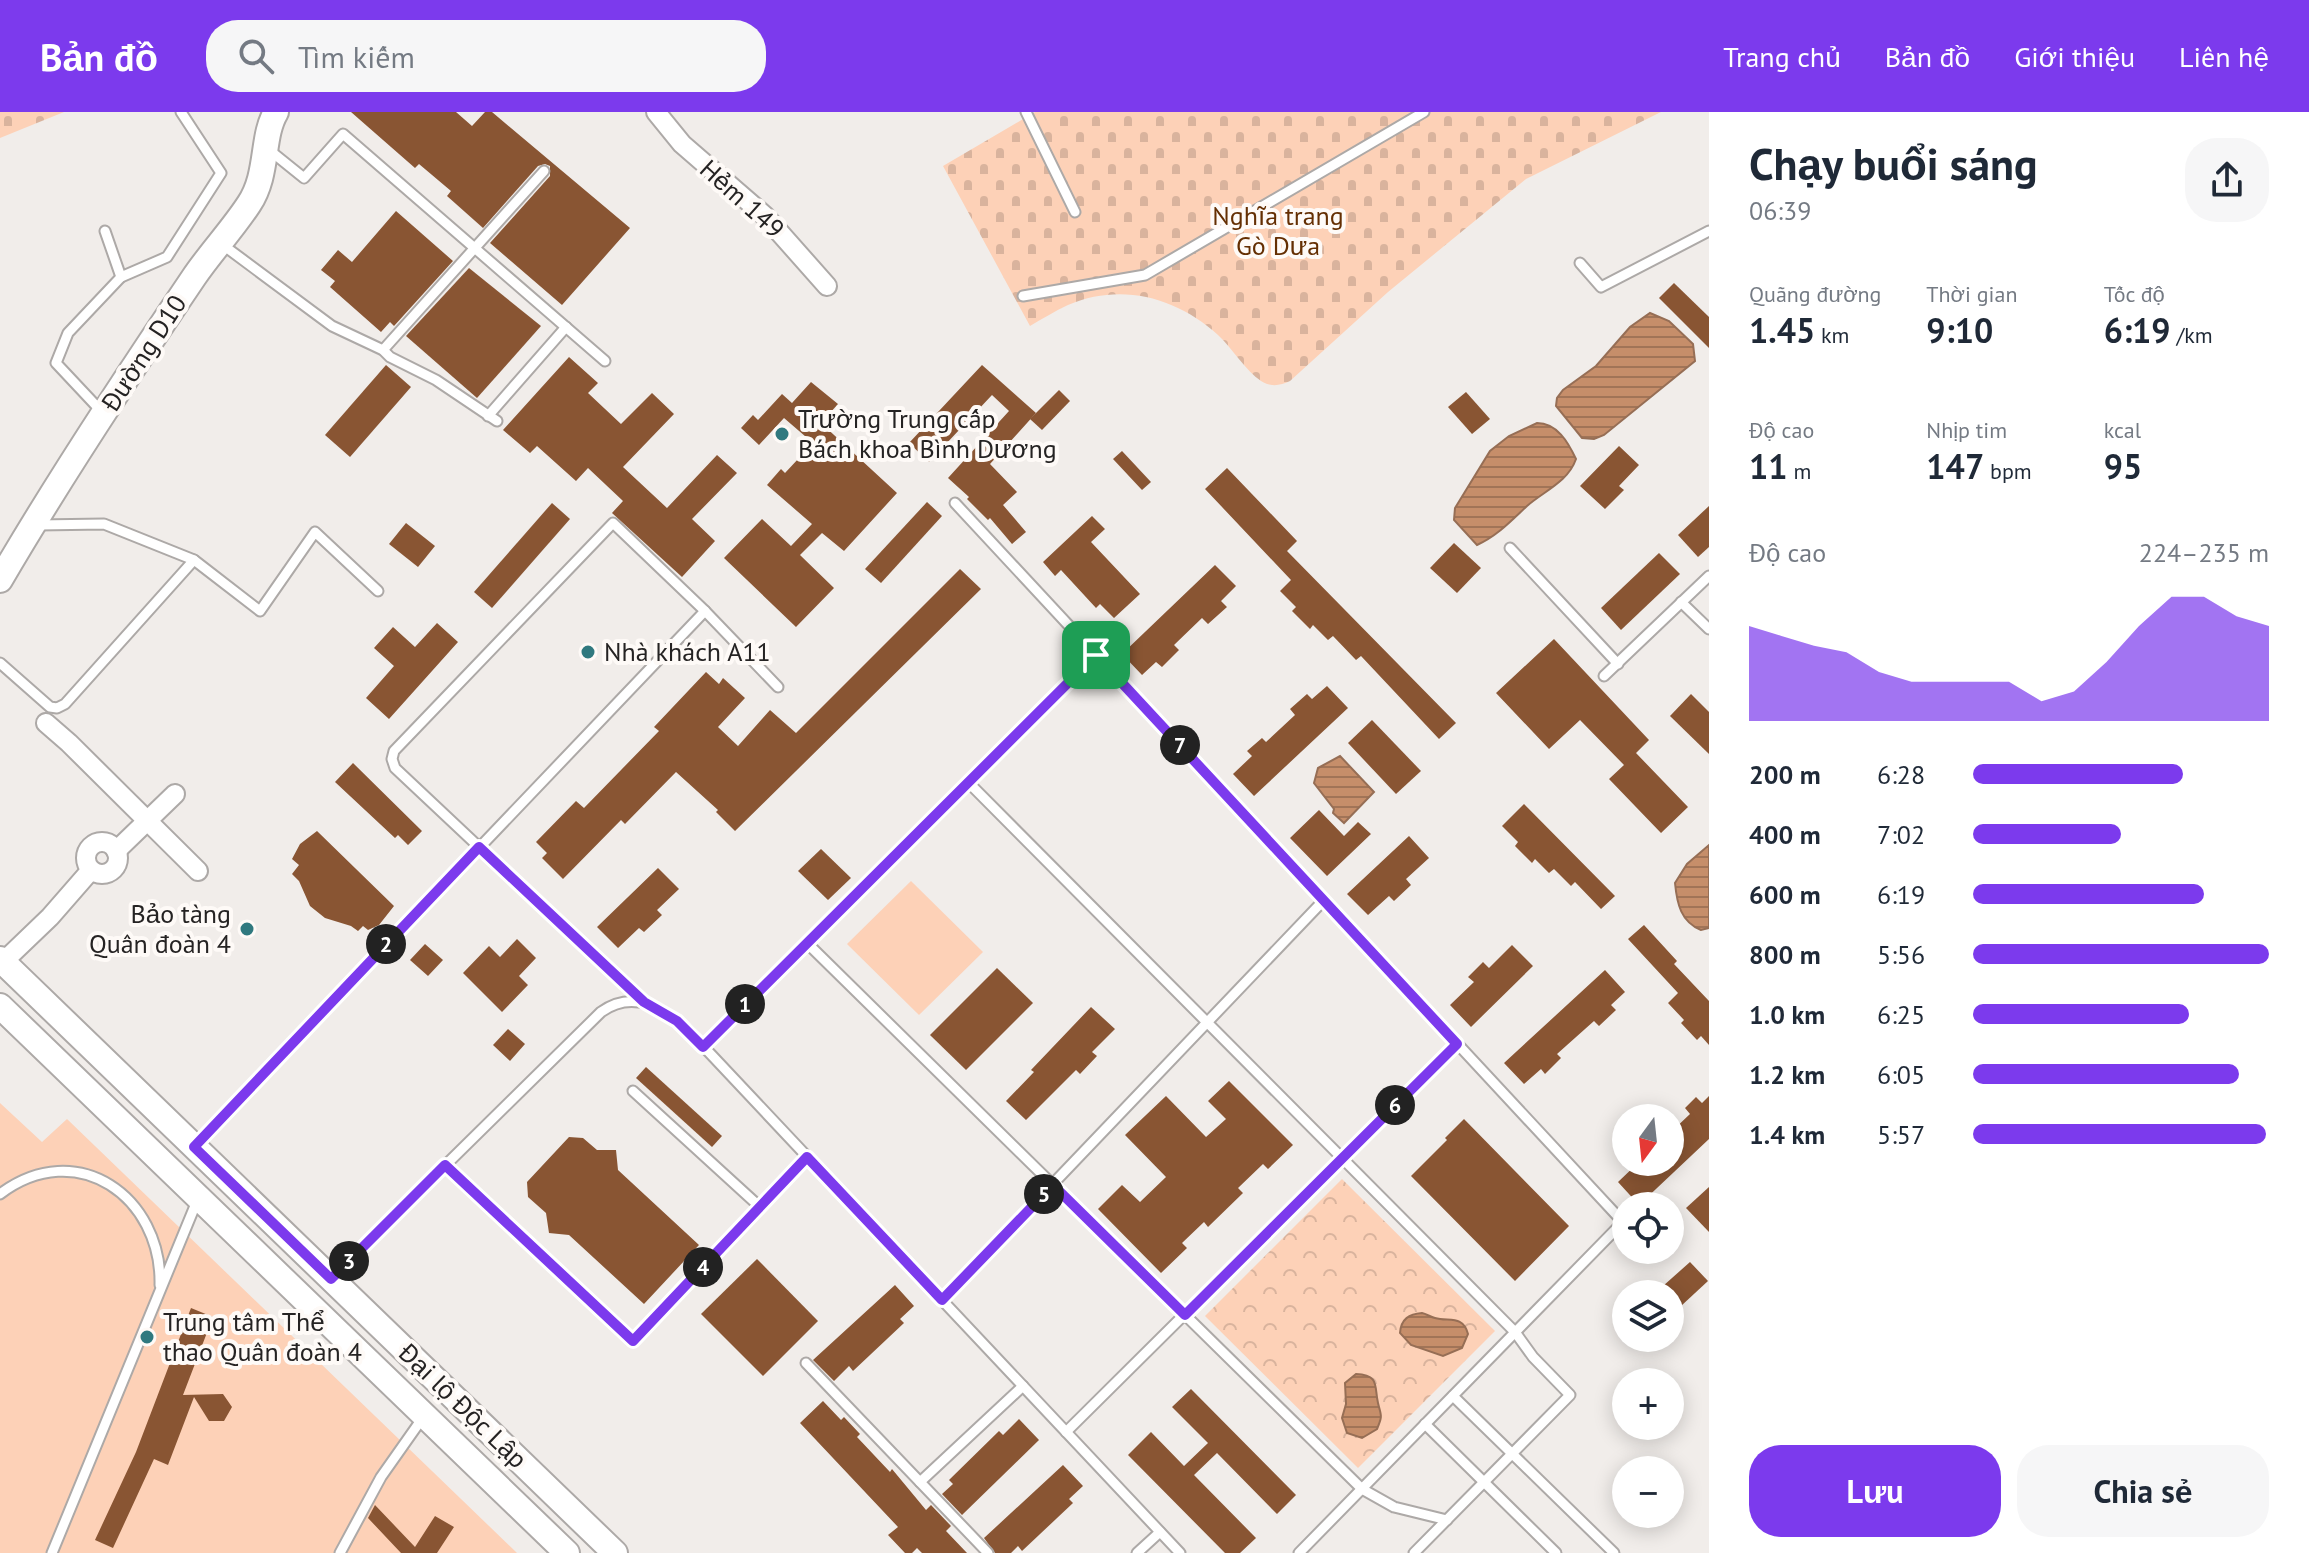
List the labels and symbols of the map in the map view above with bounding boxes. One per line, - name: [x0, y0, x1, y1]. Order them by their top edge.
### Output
- street label: Hẻm 149: [693, 152, 791, 245]
- park label: Nghĩa trang Gò Dưa: [1212, 199, 1344, 262]
- street label: Đường D10: [93, 288, 193, 418]
- place label: Trường Trung cấp Bách khoa Bình Dương: [798, 402, 1057, 465]
- marker: Trường Trung cấp Bách khoa Bình Dương: [773, 425, 791, 443]
- pin: [1062, 621, 1130, 689]
- place label: Nhà khách A11: [604, 635, 771, 668]
- marker: Nhà khách A11: [579, 643, 597, 661]
- pin: 7: [1160, 725, 1200, 765]
- place label: Bảo tàng Quân đoàn 4: [89, 897, 231, 960]
- marker: Bảo tàng Quân đoàn 4: [238, 920, 256, 938]
- pin: 2: [366, 924, 406, 964]
- pin: 1: [725, 984, 765, 1024]
- pin: 6: [1375, 1085, 1415, 1125]
- north arrow: [1612, 1104, 1684, 1176]
- pin: 5: [1024, 1174, 1064, 1214]
- pin: 3: [329, 1241, 369, 1281]
- pin: 4: [683, 1247, 723, 1287]
- place label: Trung tâm Thể thao Quân đoàn 4: [163, 1305, 362, 1368]
- marker: Trung tâm Thể thao Quân đoàn 4: [138, 1328, 156, 1346]
- street label: Đại lộ Độc Lập: [391, 1335, 535, 1475]

